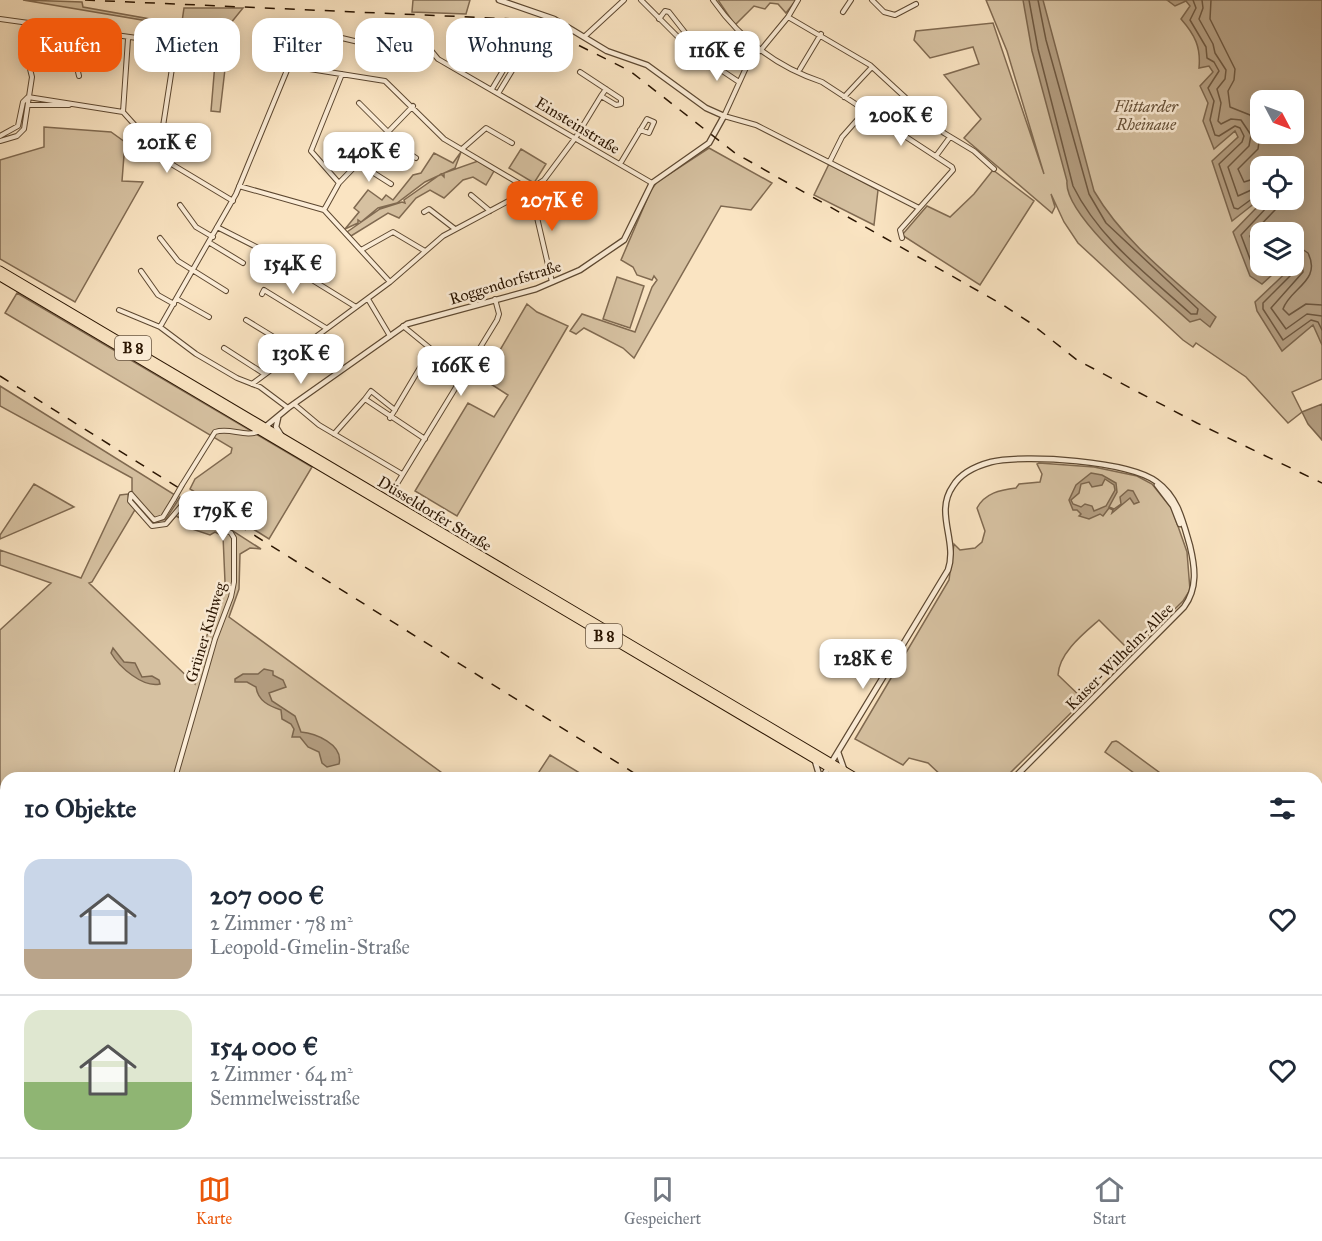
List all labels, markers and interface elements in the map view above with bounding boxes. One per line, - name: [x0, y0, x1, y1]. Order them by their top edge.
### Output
- chip: Kaufen: [18, 18, 122, 72]
- chip: Mieten: [134, 18, 240, 72]
- chip: Filter: [252, 18, 343, 72]
- chip: Neu: [355, 18, 434, 72]
- chip: Wohnung: [446, 18, 573, 72]
- pin: 116K €: [668, 31, 766, 82]
- text: 116K €: [689, 38, 745, 62]
- north arrow: [1250, 90, 1304, 144]
- map controls: [1250, 90, 1304, 276]
- street label: Einsteinstraße: [532, 93, 624, 158]
- pin: 200K €: [852, 96, 950, 147]
- park label: Flittarder Rheinaue: [1113, 97, 1179, 134]
- text: 200K €: [869, 103, 933, 127]
- pin: 201K €: [118, 123, 216, 174]
- text: 201K €: [137, 130, 197, 154]
- pin: 240K €: [320, 132, 418, 183]
- text: 240K €: [337, 139, 401, 163]
- button: locate: [1250, 156, 1304, 210]
- pin: 207K €: [503, 181, 601, 232]
- text: 207K €: [521, 188, 583, 212]
- button: layers: [1250, 222, 1304, 276]
- pin: 154K €: [244, 244, 342, 295]
- text: 154K €: [264, 251, 322, 275]
- street label: Roggendorfstraße: [447, 256, 564, 310]
- pin: 130K €: [252, 334, 350, 385]
- road number: B 8: [115, 336, 151, 360]
- text: 130K €: [272, 341, 330, 365]
- pin: 166K €: [412, 346, 510, 397]
- text: 166K €: [432, 353, 490, 377]
- street label: Düsseldorfer Straße: [374, 472, 496, 555]
- pin: 179K €: [174, 491, 272, 542]
- text: 179K €: [193, 498, 253, 522]
- street label: Grüner Kuhweg: [181, 579, 231, 685]
- street label: Kaiser-Wilhelm-Allee: [1062, 598, 1177, 714]
- road number: B 8: [586, 624, 622, 648]
- pin: 128K €: [814, 639, 912, 690]
- text: 128K €: [833, 646, 893, 670]
- text: 10 Objekte: [24, 792, 136, 824]
- icon: filters: [1266, 792, 1299, 825]
- text: 207 000 €: [210, 879, 324, 911]
- icon: home: [72, 883, 144, 955]
- icon: heart: [1266, 903, 1299, 936]
- text: 2 Zimmer · 78 m²: [210, 911, 353, 935]
- text: Leopold-Gmelin-Straße: [210, 935, 410, 959]
- text: 154 000 €: [210, 1030, 318, 1062]
- icon: home: [72, 1034, 144, 1106]
- icon: heart: [1266, 1054, 1299, 1087]
- text: 2 Zimmer · 64 m²: [210, 1062, 353, 1086]
- text: Semmelweisstraße: [210, 1086, 360, 1110]
- tab: Karte: [196, 1173, 232, 1228]
- tab: Gespeichert: [624, 1173, 701, 1228]
- tab: Start: [1093, 1173, 1126, 1228]

